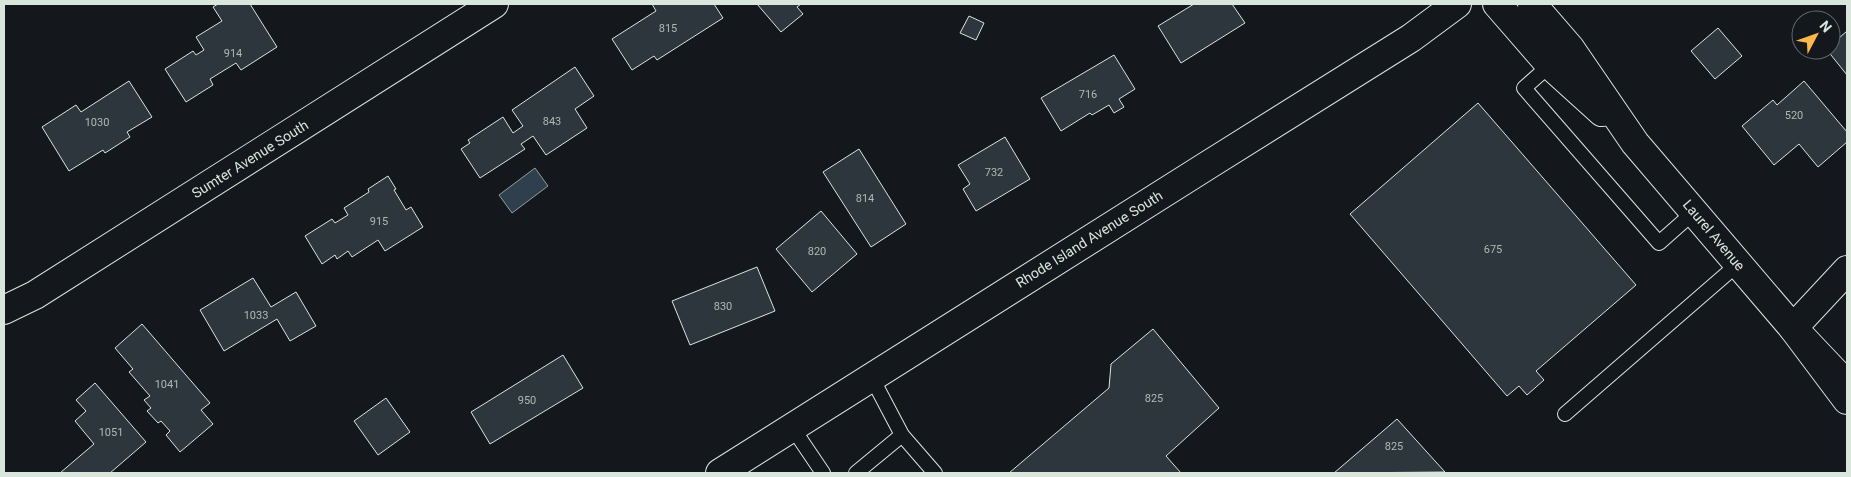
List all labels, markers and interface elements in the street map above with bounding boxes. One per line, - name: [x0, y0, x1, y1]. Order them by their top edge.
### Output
- north arrow: [1791, 10, 1841, 60]
- text: N: [1817, 17, 1835, 35]
- house number: 815: [659, 22, 677, 35]
- house number: 914: [224, 47, 242, 60]
- house number: 716: [1079, 88, 1097, 101]
- house number: 520: [1785, 109, 1803, 122]
- house number: 843: [543, 115, 561, 128]
- house number: 1030: [85, 116, 109, 129]
- street label: Sumter Avenue South: [189, 117, 311, 201]
- house number: 732: [985, 166, 1003, 179]
- street label: Rhode Island Avenue South: [1013, 187, 1165, 291]
- house number: 814: [856, 192, 874, 205]
- street label: Laurel Avenue: [1680, 196, 1748, 274]
- house number: 915: [370, 215, 388, 228]
- house number: 675: [1484, 243, 1502, 256]
- house number: 820: [808, 245, 826, 258]
- house number: 830: [714, 300, 732, 313]
- house number: 1033: [244, 309, 268, 322]
- house number: 1041: [155, 378, 179, 391]
- house number: 825: [1145, 392, 1163, 405]
- house number: 950: [518, 394, 536, 407]
- house number: 1051: [99, 426, 123, 439]
- house number: 825: [1385, 440, 1403, 453]

